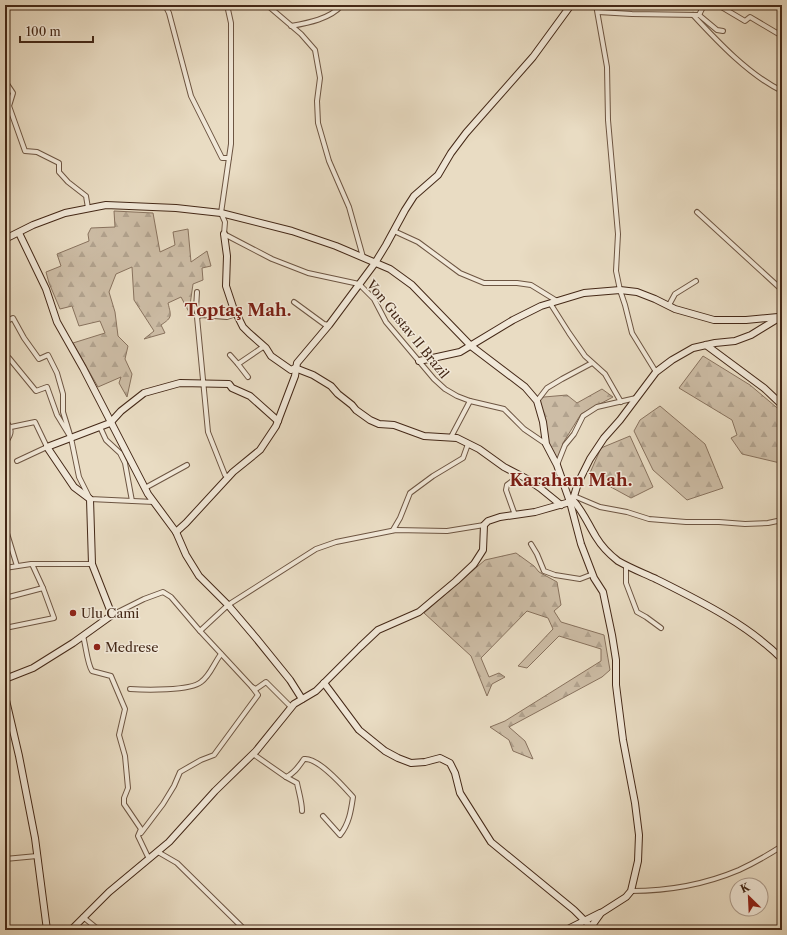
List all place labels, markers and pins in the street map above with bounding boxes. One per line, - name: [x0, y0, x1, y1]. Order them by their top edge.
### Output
- place label: Ulu Cami: [81, 605, 139, 621]
- marker: Ulu Cami: [68, 608, 78, 618]
- place label: Medrese: [105, 639, 159, 655]
- marker: Medrese: [92, 642, 102, 652]

